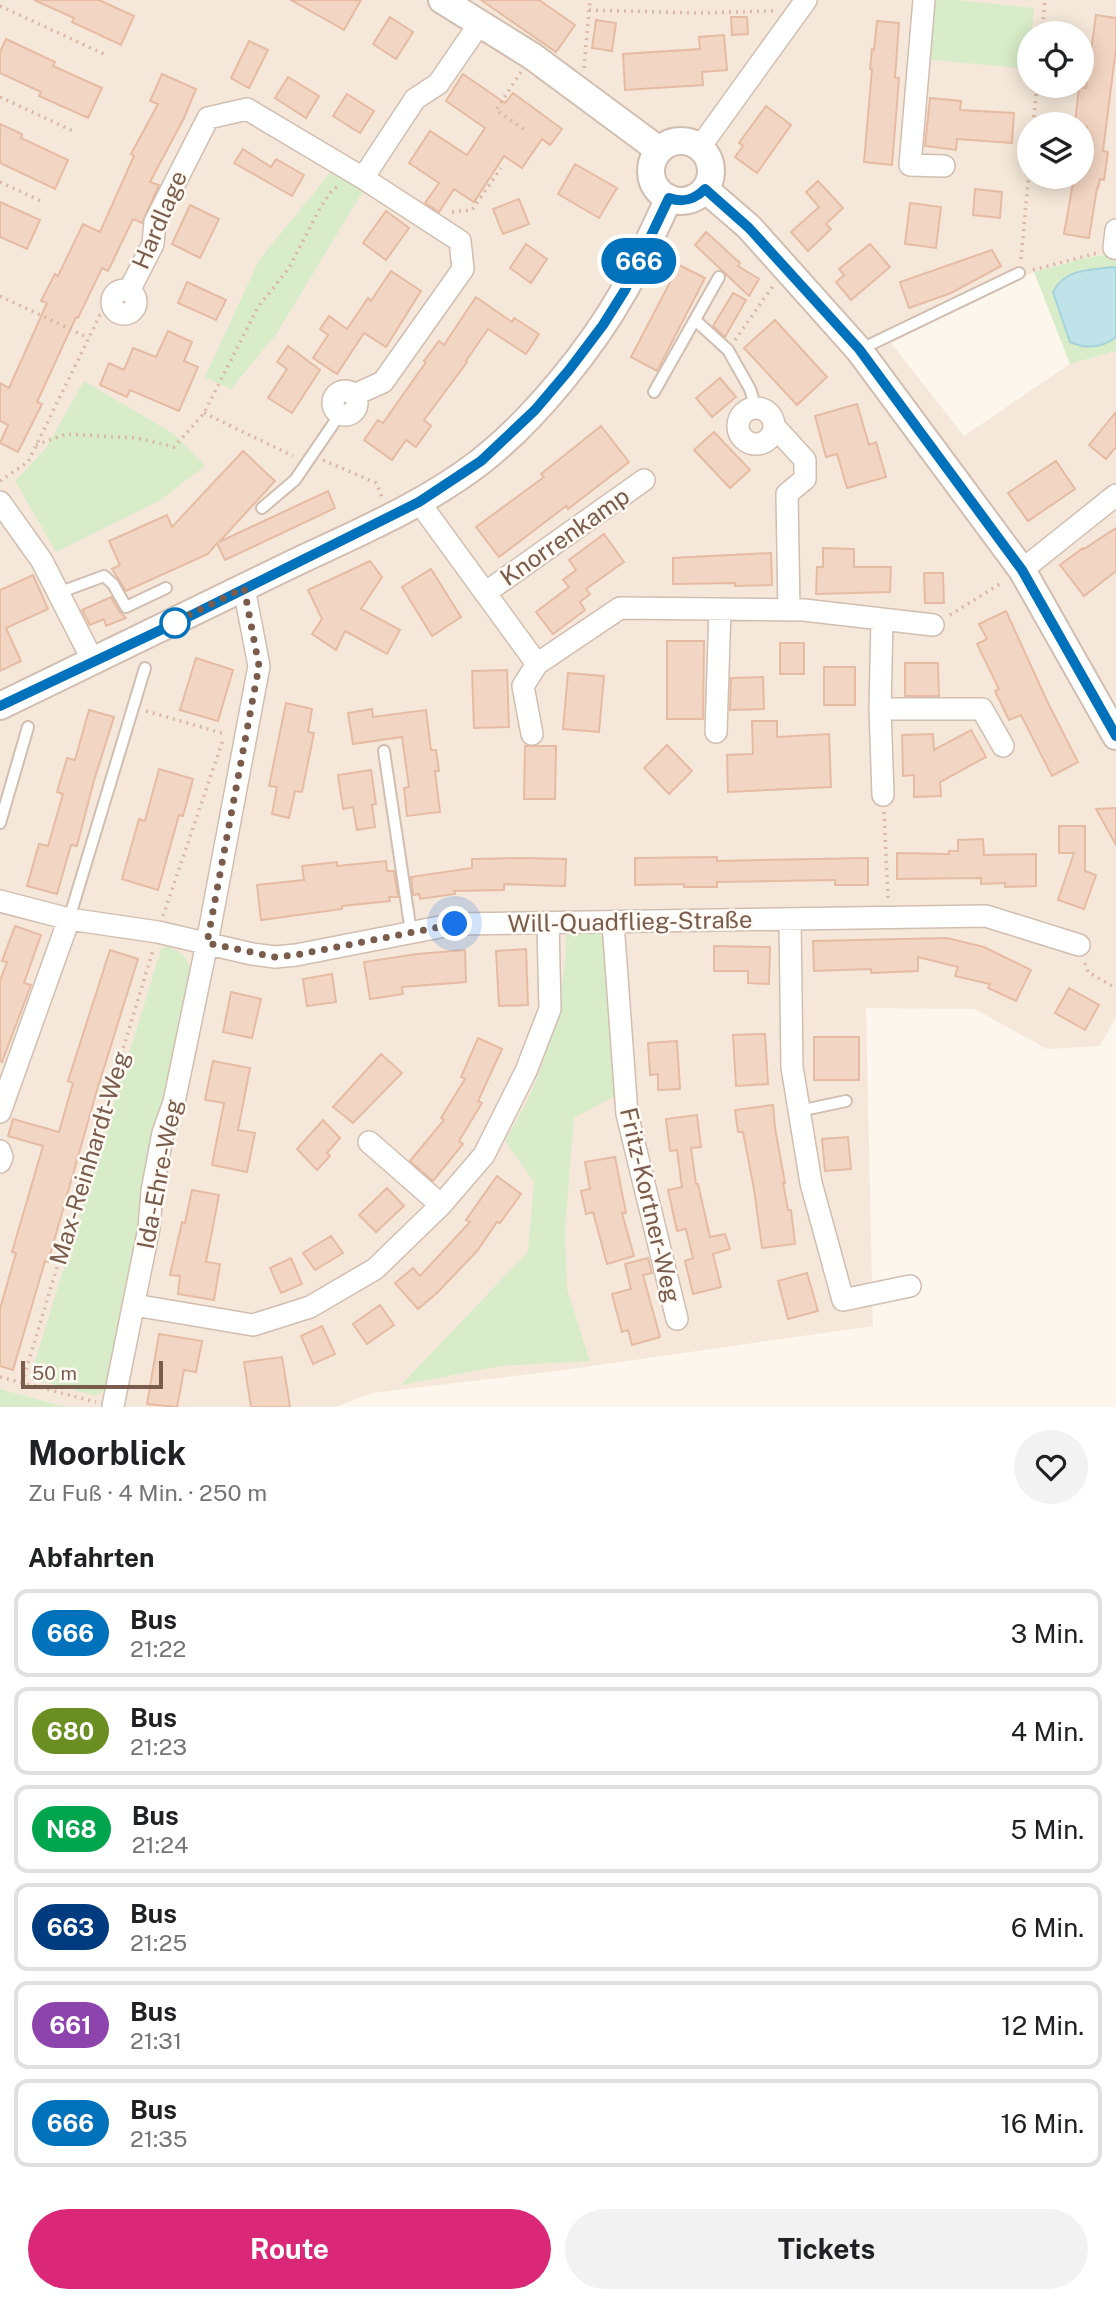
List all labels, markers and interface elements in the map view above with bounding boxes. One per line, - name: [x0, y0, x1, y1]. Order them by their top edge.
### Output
- map controls: [1017, 21, 1094, 189]
- button: locate: [1017, 21, 1094, 98]
- button: layers: [1017, 112, 1094, 189]
- street label: Hardlage: [126, 166, 192, 273]
- line badge: 666: [599, 238, 679, 284]
- text: 666: [615, 247, 663, 275]
- street label: Knorrenkamp: [494, 481, 634, 591]
- unlabelled marker: [160, 608, 190, 638]
- street label: Will-Quadflieg-Straße: [507, 905, 753, 937]
- your location: [437, 906, 472, 941]
- street label: Max-Reinhardt-Weg: [43, 1048, 135, 1268]
- street label: Ida-Ehre-Weg: [131, 1096, 187, 1251]
- street label: Fritz-Kortner-Weg: [615, 1104, 687, 1305]
- scale bar: [21, 1358, 163, 1390]
- text: 50 m: [32, 1362, 77, 1384]
- button: heart: [1014, 1430, 1088, 1504]
- text: Moorblick: [28, 1434, 186, 1472]
- text: Zu Fuß · 4 Min. · 250 m: [28, 1479, 267, 1506]
- text: Abfahrten: [28, 1542, 154, 1573]
- text: Bus: [130, 1604, 177, 1635]
- text: 3 Min.: [1011, 1618, 1084, 1649]
- text: 666: [47, 1619, 94, 1647]
- text: 21:22: [130, 1635, 186, 1662]
- text: Bus: [130, 1702, 177, 1733]
- text: 4 Min.: [1011, 1716, 1084, 1747]
- text: 680: [47, 1717, 94, 1745]
- text: 21:23: [130, 1733, 187, 1760]
- text: Bus: [132, 1800, 179, 1831]
- text: 5 Min.: [1011, 1814, 1084, 1845]
- text: N68: [46, 1815, 97, 1843]
- text: 21:24: [132, 1831, 189, 1858]
- text: Bus: [130, 1898, 177, 1929]
- text: 6 Min.: [1011, 1912, 1084, 1943]
- text: 663: [47, 1913, 94, 1941]
- text: 21:25: [130, 1929, 187, 1956]
- text: Bus: [130, 1996, 177, 2027]
- text: 12 Min.: [1001, 2010, 1084, 2041]
- text: 661: [50, 2011, 91, 2039]
- text: 21:31: [130, 2027, 182, 2054]
- text: Bus: [130, 2094, 177, 2125]
- text: 16 Min.: [1000, 2108, 1084, 2139]
- text: 666: [47, 2109, 94, 2137]
- text: 21:35: [130, 2125, 187, 2152]
- button: Route: [28, 2209, 551, 2289]
- button: Tickets: [565, 2209, 1088, 2289]

